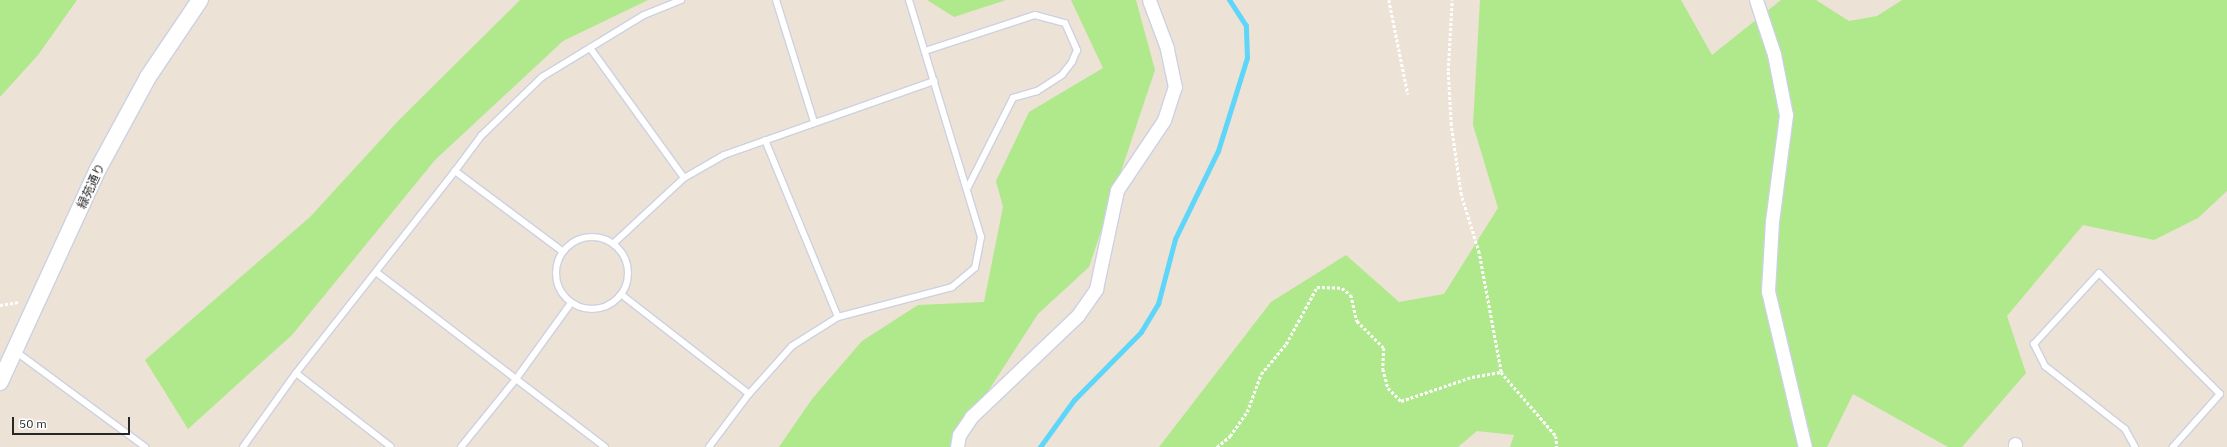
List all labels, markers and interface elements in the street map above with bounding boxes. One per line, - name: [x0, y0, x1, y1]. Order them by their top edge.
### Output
- street label: 緑苑通り: [74, 161, 108, 211]
- scale bar: [14, 409, 132, 435]
- text: 50 m: [19, 416, 47, 431]

